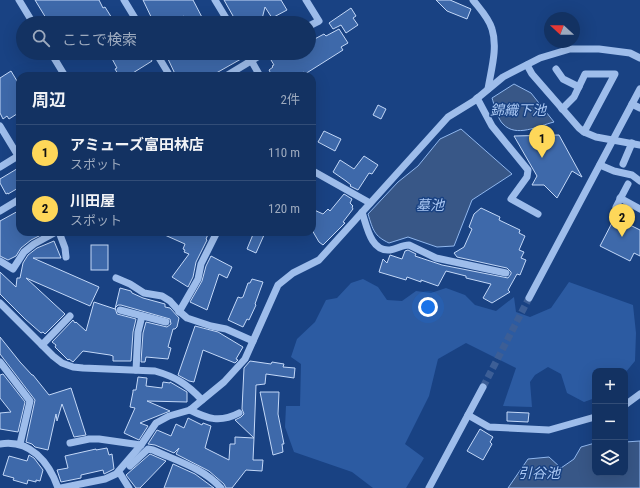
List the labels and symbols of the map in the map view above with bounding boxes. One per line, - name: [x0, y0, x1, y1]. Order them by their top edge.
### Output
- north arrow: [544, 12, 580, 48]
- water label: 錦織下池: [490, 102, 548, 118]
- pin: 1: [529, 125, 555, 158]
- water label: 墓池: [416, 197, 446, 213]
- pin: 2: [609, 204, 635, 237]
- your location: [418, 297, 438, 317]
- water label: 引谷池: [518, 465, 562, 481]

